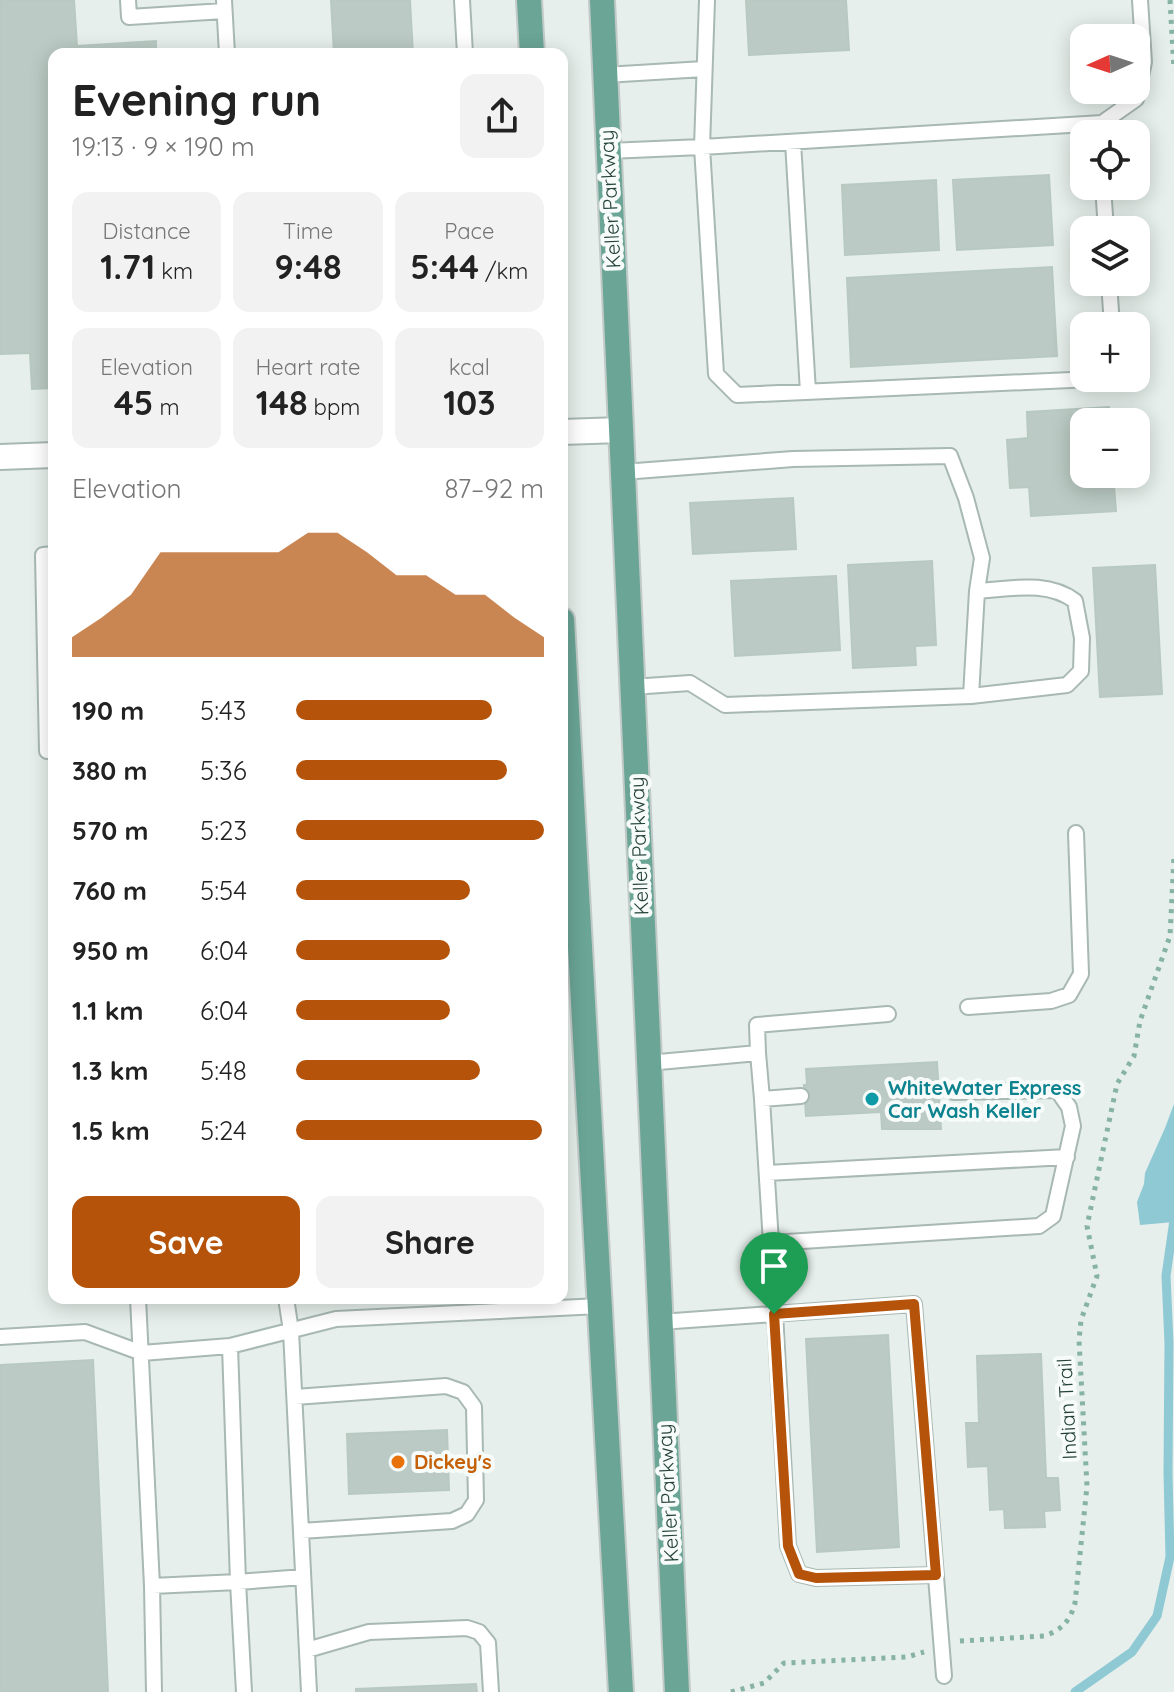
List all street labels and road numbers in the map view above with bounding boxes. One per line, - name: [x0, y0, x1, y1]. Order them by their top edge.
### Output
- street label: Keller Parkway: [593, 129, 626, 269]
- street label: Keller Parkway: [624, 776, 653, 916]
- street label: Indian Trail: [1051, 1358, 1082, 1460]
- street label: Keller Parkway: [651, 1423, 684, 1563]

